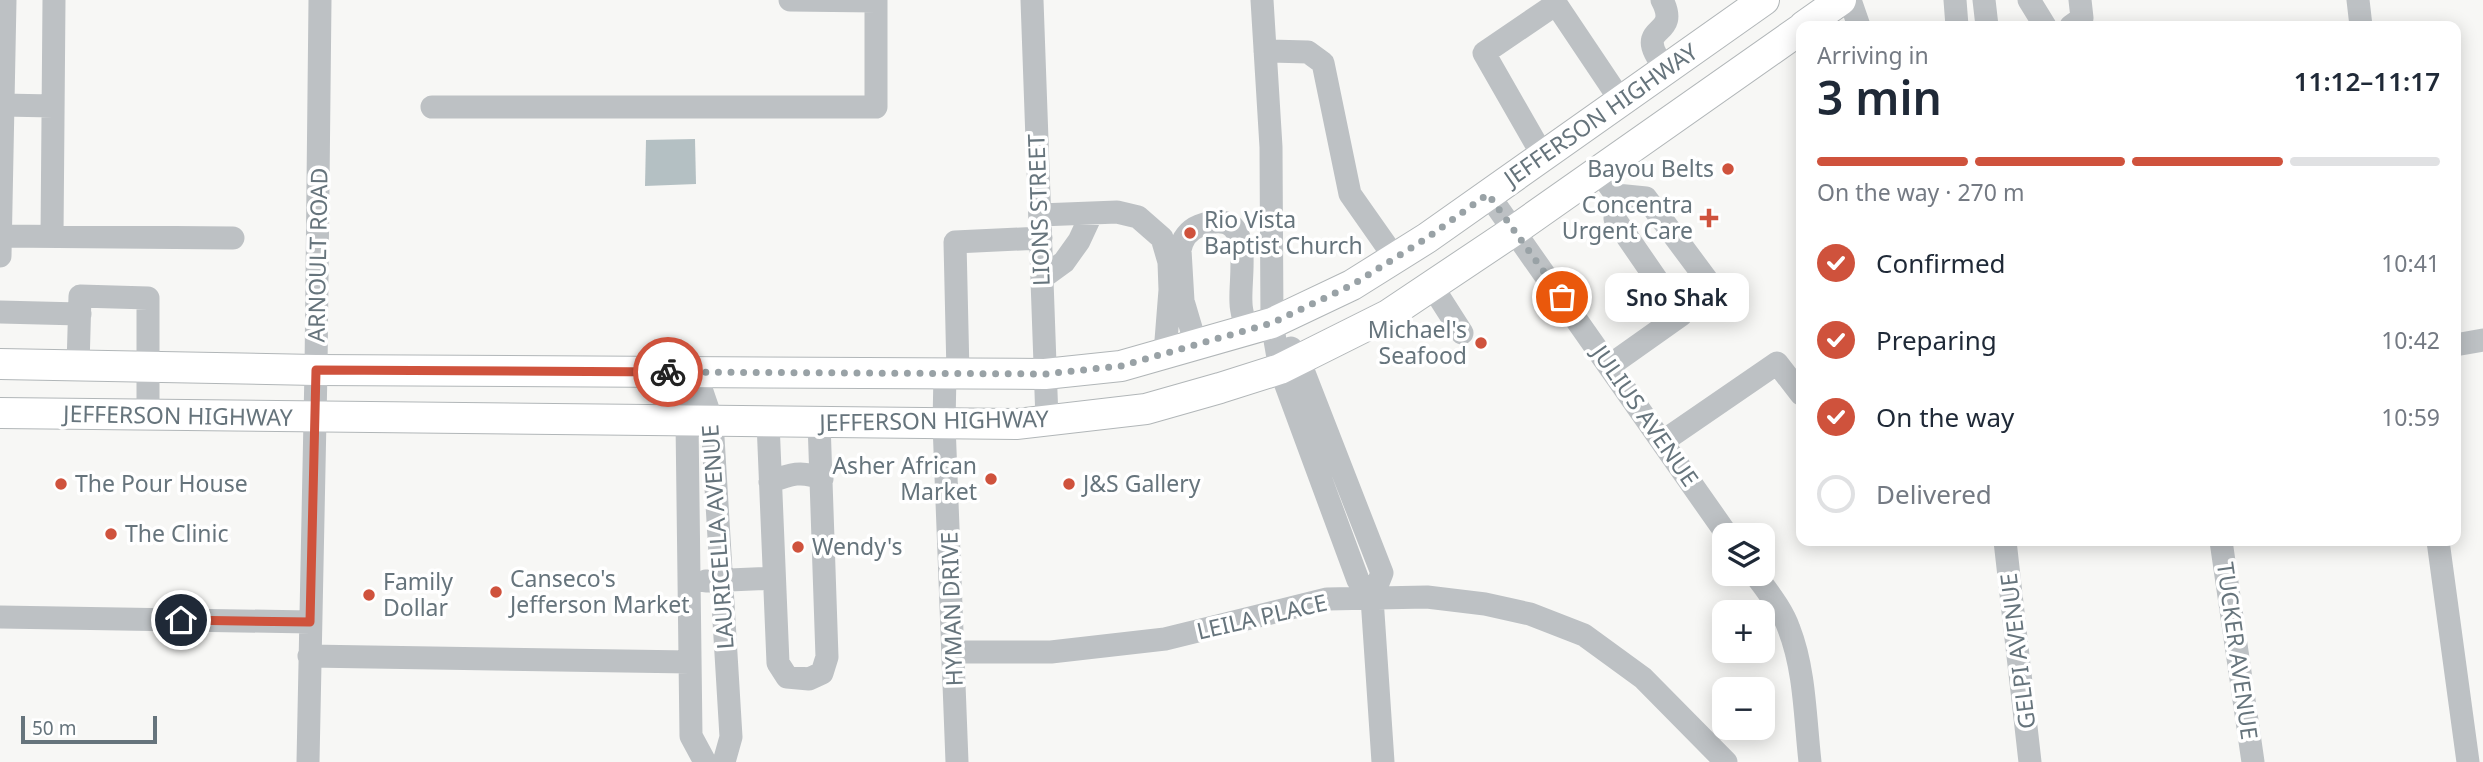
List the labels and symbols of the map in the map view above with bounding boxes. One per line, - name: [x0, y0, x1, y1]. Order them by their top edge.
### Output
- street label: JEFFERSON HIGHWAY: [1496, 35, 1704, 194]
- street label: LIONS STREET: [1019, 133, 1057, 287]
- place label: Bayou Belts: [1587, 152, 1714, 184]
- marker: Bayou Belts: [1720, 161, 1736, 177]
- street label: ARNOULT ROAD: [299, 167, 335, 343]
- place label: Concentra Urgent Care: [1562, 188, 1693, 246]
- place label: Rio Vista Baptist Church: [1204, 203, 1363, 261]
- marker: Concentra Urgent Care: [1699, 208, 1719, 228]
- marker: Rio Vista Baptist Church: [1182, 225, 1198, 241]
- pin: [1532, 267, 1592, 327]
- callout: Sno Shak: [1604, 272, 1748, 322]
- place label: Michael's Seafood: [1368, 313, 1467, 371]
- marker: Michael's Seafood: [1473, 335, 1489, 351]
- courier: [633, 337, 703, 407]
- street label: JULIUS AVENUE: [1584, 337, 1706, 493]
- street label: JEFFERSON HIGHWAY: [61, 397, 294, 433]
- street label: JEFFERSON HIGHWAY: [817, 402, 1050, 438]
- street label: LAURICELLA AVENUE: [693, 424, 741, 651]
- place label: Asher African Market: [832, 449, 977, 507]
- place label: The Pour House: [75, 467, 248, 499]
- place label: J&S Gallery: [1081, 467, 1201, 499]
- marker: Asher African Market: [983, 471, 999, 487]
- marker: The Pour House: [53, 476, 69, 492]
- marker: J&S Gallery: [1061, 476, 1077, 492]
- place label: The Clinic: [125, 517, 229, 549]
- marker: The Clinic: [103, 526, 119, 542]
- place label: Wendy's: [812, 530, 902, 562]
- street label: HYMAN DRIVE: [932, 531, 970, 687]
- marker: Wendy's: [790, 539, 806, 555]
- street label: TUCKER AVENUE: [2210, 560, 2266, 742]
- place label: Canseco's Jefferson Market: [508, 562, 690, 620]
- place label: Family Dollar: [383, 565, 453, 623]
- street label: GELPI AVENUE: [1992, 571, 2042, 731]
- marker: Canseco's Jefferson Market: [488, 584, 504, 600]
- street label: LEILA PLACE: [1193, 585, 1330, 647]
- marker: Family Dollar: [361, 587, 377, 603]
- pin: [151, 590, 211, 650]
- scale bar: [21, 713, 158, 745]

